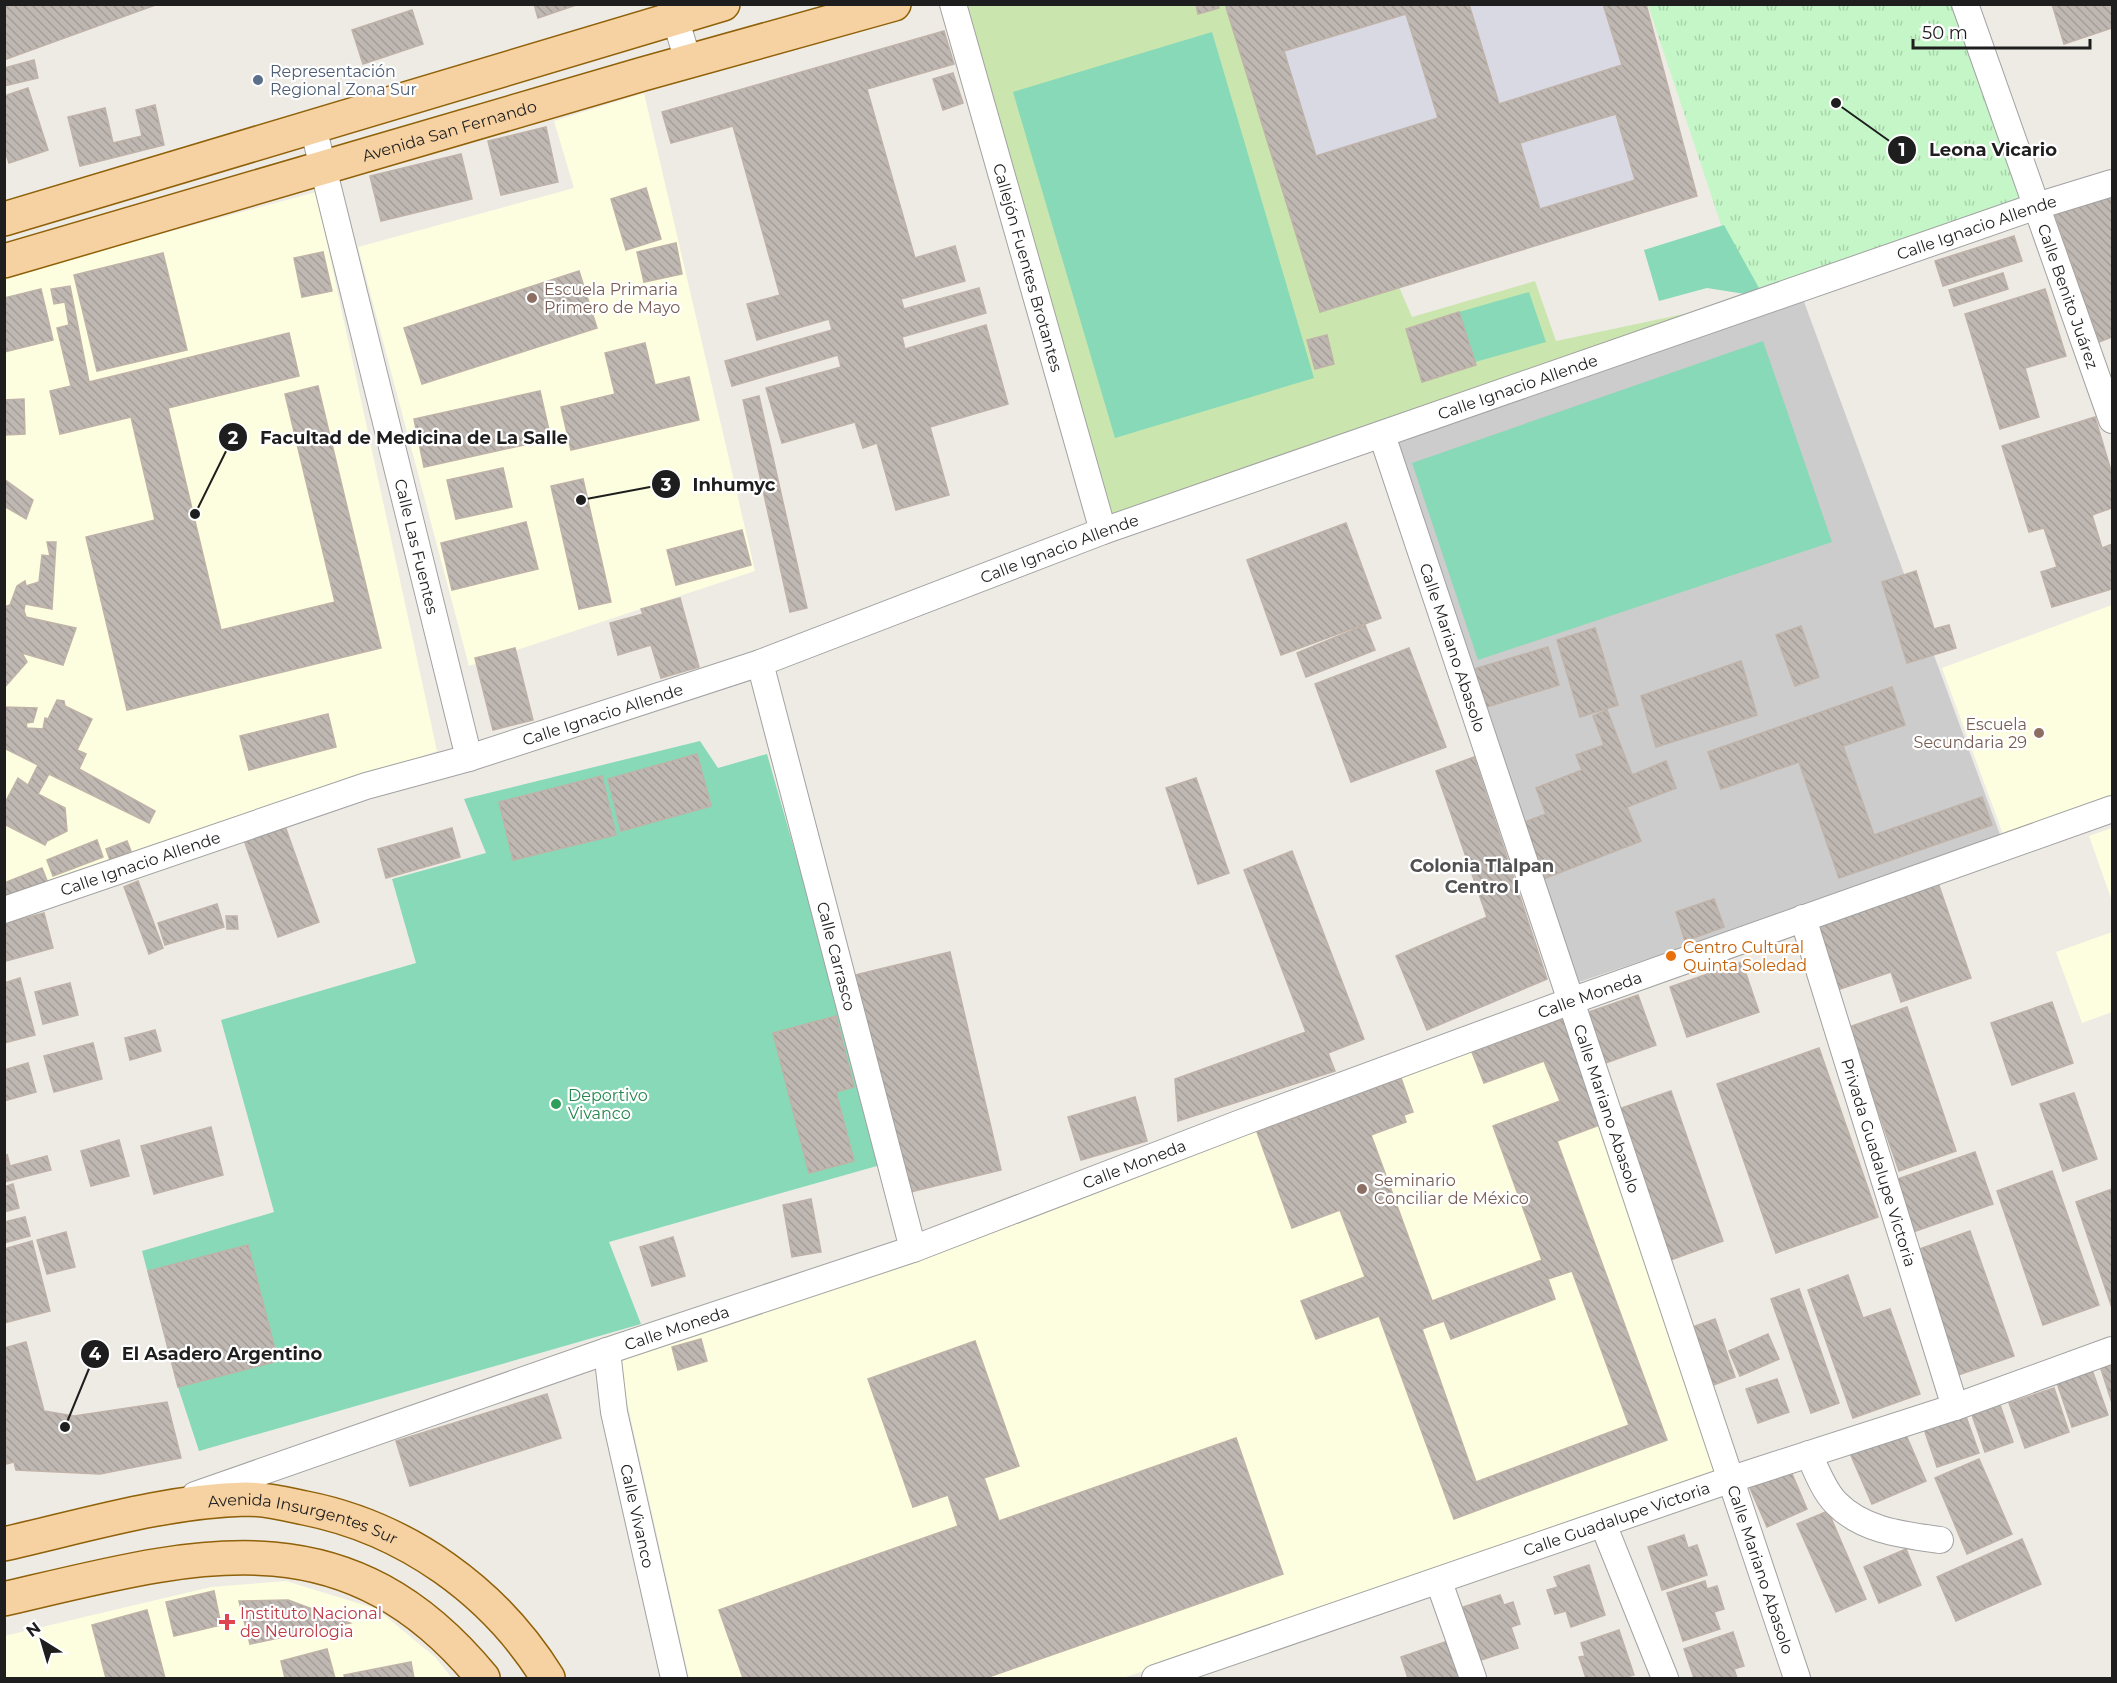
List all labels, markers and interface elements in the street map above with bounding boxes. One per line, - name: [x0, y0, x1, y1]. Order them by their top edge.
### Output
- scale bar: [1913, 12, 2090, 50]
- text: 50 m: [1922, 22, 1968, 44]
- place label: Representación Regional Zona Sur: [270, 62, 417, 99]
- marker: Representación Regional Zona Sur: [251, 73, 265, 87]
- street label: Avenida San Fernando: [360, 96, 539, 165]
- callout: Leona Vicario: [1887, 132, 2069, 168]
- text: 1: [1898, 139, 1906, 161]
- text: Leona Vicario: [1929, 139, 2057, 161]
- street label: Callejón Fuentes Brotantes: [989, 161, 1067, 374]
- street label: Calle Ignacio Allende: [1894, 191, 2059, 264]
- street label: Calle Benito Juárez: [2034, 221, 2103, 371]
- place label: Escuela Primaria Primero de Mayo: [544, 280, 680, 317]
- marker: Escuela Primaria Primero de Mayo: [525, 291, 539, 305]
- street label: Calle Ignacio Allende: [1435, 350, 1600, 423]
- callout: Facultad de Medicina de La Salle: [218, 419, 580, 455]
- text: 2: [228, 427, 239, 449]
- text: Facultad de Medicina de La Salle: [260, 427, 568, 449]
- callout: Inhumyc: [651, 466, 788, 502]
- text: 3: [660, 474, 672, 496]
- text: Inhumyc: [693, 474, 776, 496]
- street label: Calle Las Fuentes: [391, 477, 443, 616]
- street label: Calle Ignacio Allende: [977, 510, 1141, 587]
- street label: Calle Mariano Abasolo: [1416, 561, 1490, 734]
- street label: Calle Ignacio Allende: [520, 679, 685, 749]
- place label: Escuela Secundaria 29: [1914, 715, 2027, 752]
- marker: Escuela Secundaria 29: [2032, 726, 2046, 740]
- street label: Calle Ignacio Allende: [58, 827, 223, 900]
- district label: Colonia Tlalpan Centro I: [1410, 855, 1554, 898]
- street label: Calle Carrasco: [813, 900, 860, 1013]
- place label: Centro Cultural Quinta Soledad: [1683, 938, 1807, 975]
- marker: Centro Cultural Quinta Soledad: [1664, 949, 1678, 963]
- street label: Calle Moneda: [1535, 967, 1644, 1022]
- street label: Calle Mariano Abasolo: [1570, 1021, 1644, 1195]
- street label: Privada Guadalupe Victoria: [1838, 1056, 1920, 1269]
- place label: Deportivo Vivanco: [568, 1086, 648, 1123]
- marker: Deportivo Vivanco: [549, 1097, 563, 1111]
- street label: Calle Moneda: [1080, 1135, 1189, 1192]
- place label: Seminario Conciliar de México: [1374, 1171, 1529, 1208]
- marker: Seminario Conciliar de México: [1355, 1182, 1369, 1196]
- street label: Calle Moneda: [622, 1301, 732, 1354]
- callout: El Asadero Argentino: [80, 1336, 334, 1372]
- text: 4: [89, 1343, 102, 1365]
- text: El Asadero Argentino: [122, 1343, 323, 1365]
- street label: Calle Vivanco: [617, 1462, 658, 1570]
- street label: Calle Guadalupe Victoria: [1520, 1478, 1712, 1560]
- street label: Calle Mariano Abasolo: [1724, 1482, 1798, 1656]
- street label: Avenida Insurgentes Sur: [207, 1489, 401, 1548]
- place label: Instituto Nacional de Neurologia: [240, 1604, 382, 1641]
- north arrow: [12, 1611, 72, 1671]
- marker: Instituto Nacional de Neurologia: [218, 1613, 236, 1631]
- text: N: [22, 1618, 44, 1641]

